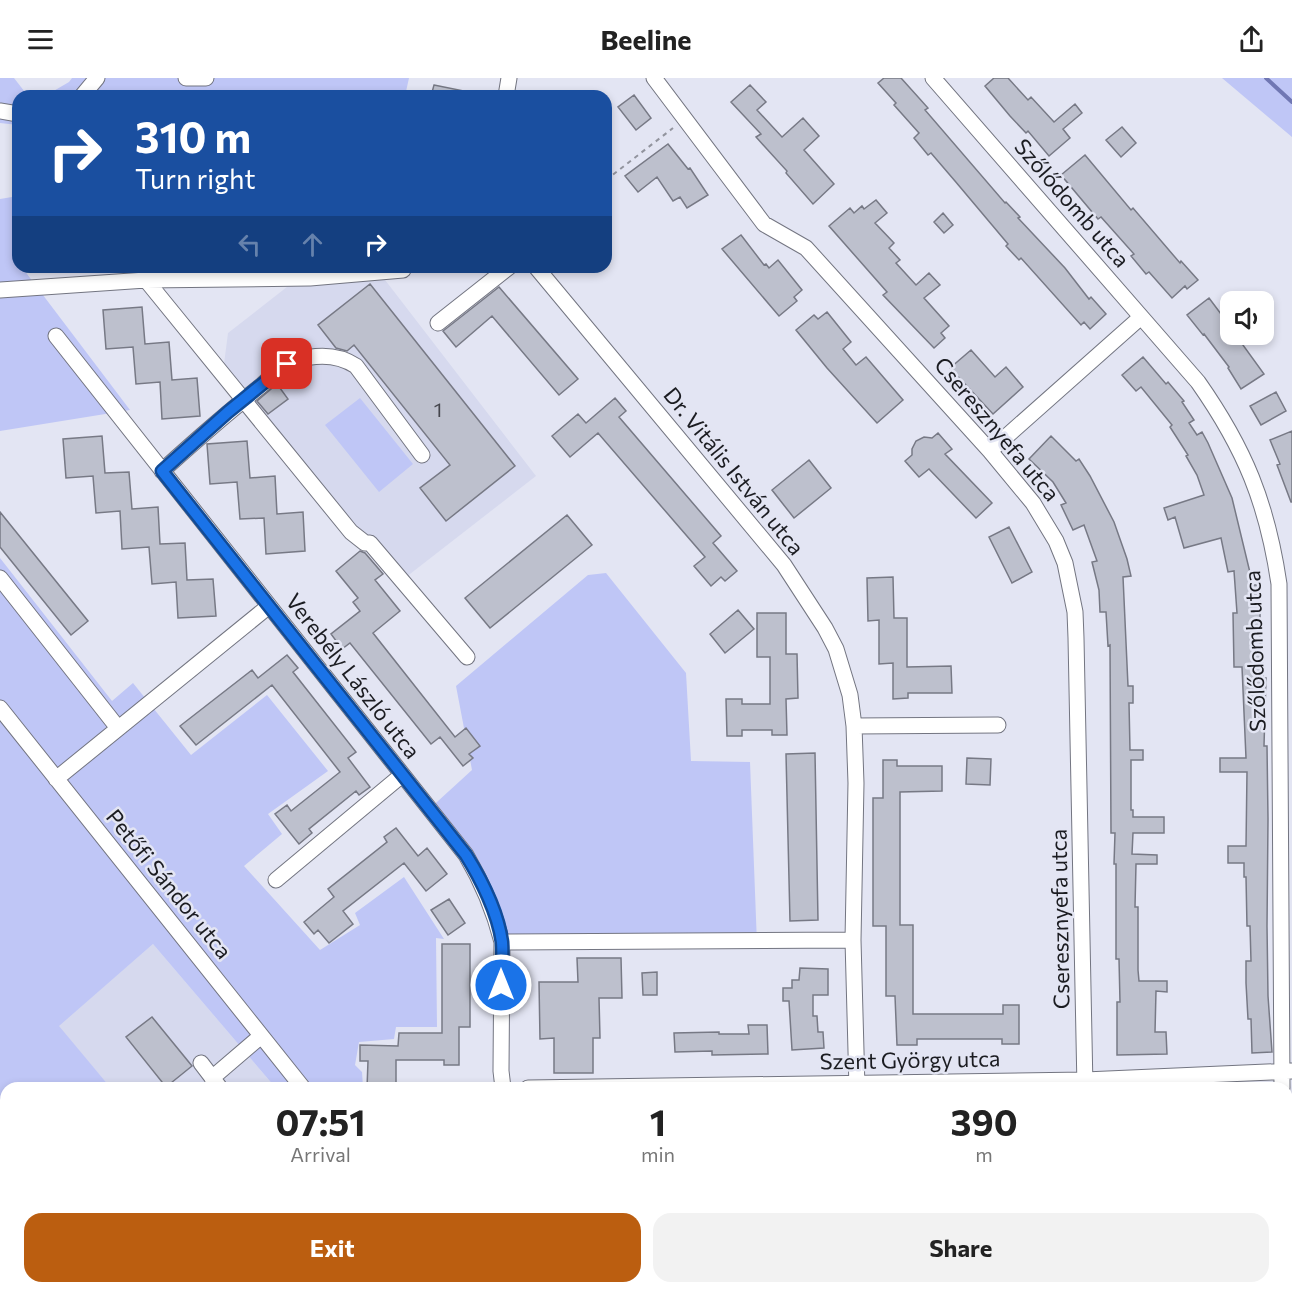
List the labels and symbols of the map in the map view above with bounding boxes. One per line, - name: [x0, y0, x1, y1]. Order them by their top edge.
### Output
- street label: Szőlődomb utca: [1009, 133, 1136, 272]
- pin: [261, 338, 312, 389]
- street label: Cseresznyefa utca: [929, 351, 1066, 506]
- street label: Dr. Vitális István utca: [658, 381, 810, 560]
- house number: 1: [434, 397, 442, 421]
- street label: Szőlődomb utca: [1238, 570, 1271, 732]
- street label: Verebély László utca: [280, 588, 426, 764]
- street label: Petőfi Sándor utca: [101, 803, 238, 964]
- street label: Cseresznyefa utca: [1044, 829, 1075, 1009]
- position arrow: [469, 953, 533, 1017]
- street label: Szent György utca: [819, 1044, 1001, 1075]

